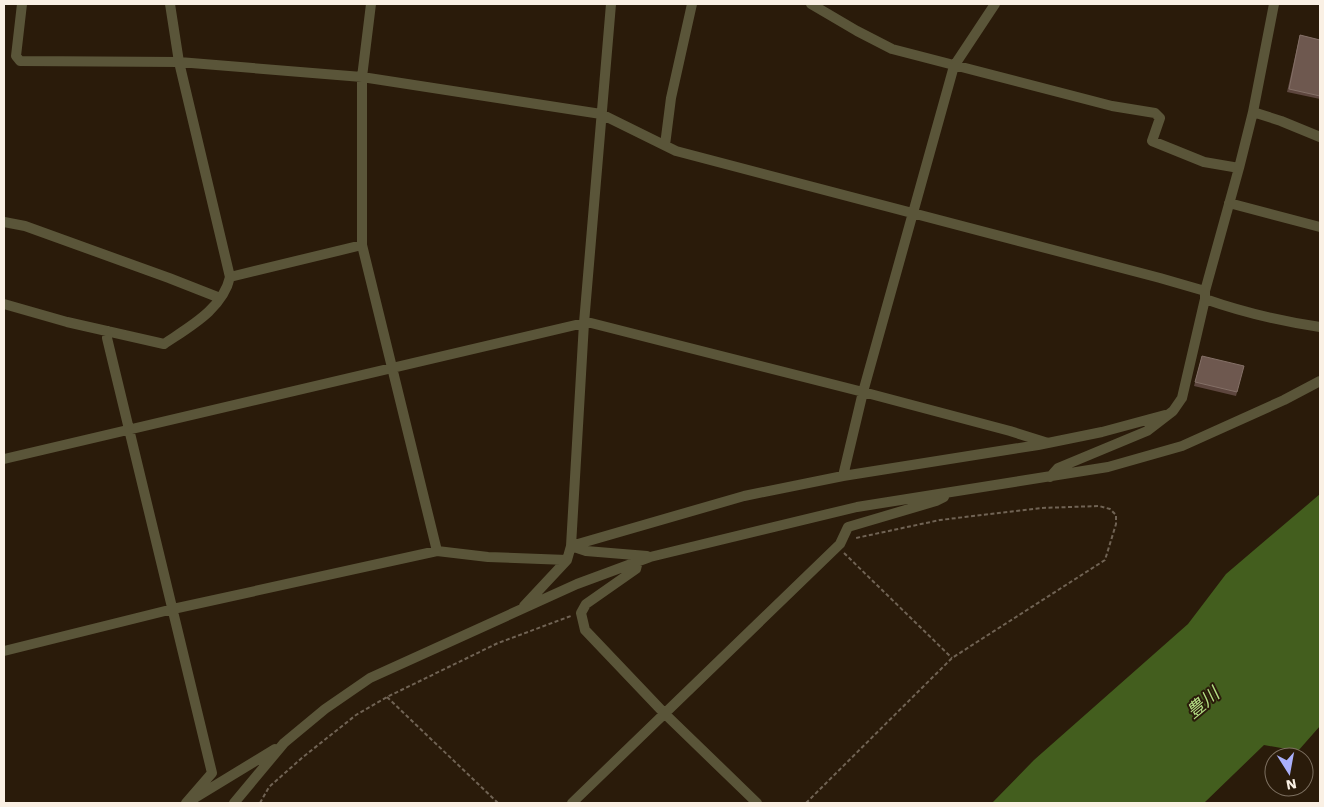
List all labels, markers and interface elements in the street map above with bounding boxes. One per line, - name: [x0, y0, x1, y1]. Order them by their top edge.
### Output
- water label: 豊川: [1182, 682, 1225, 722]
- north arrow: [1264, 747, 1314, 797]
- text: N: [1285, 776, 1298, 794]

